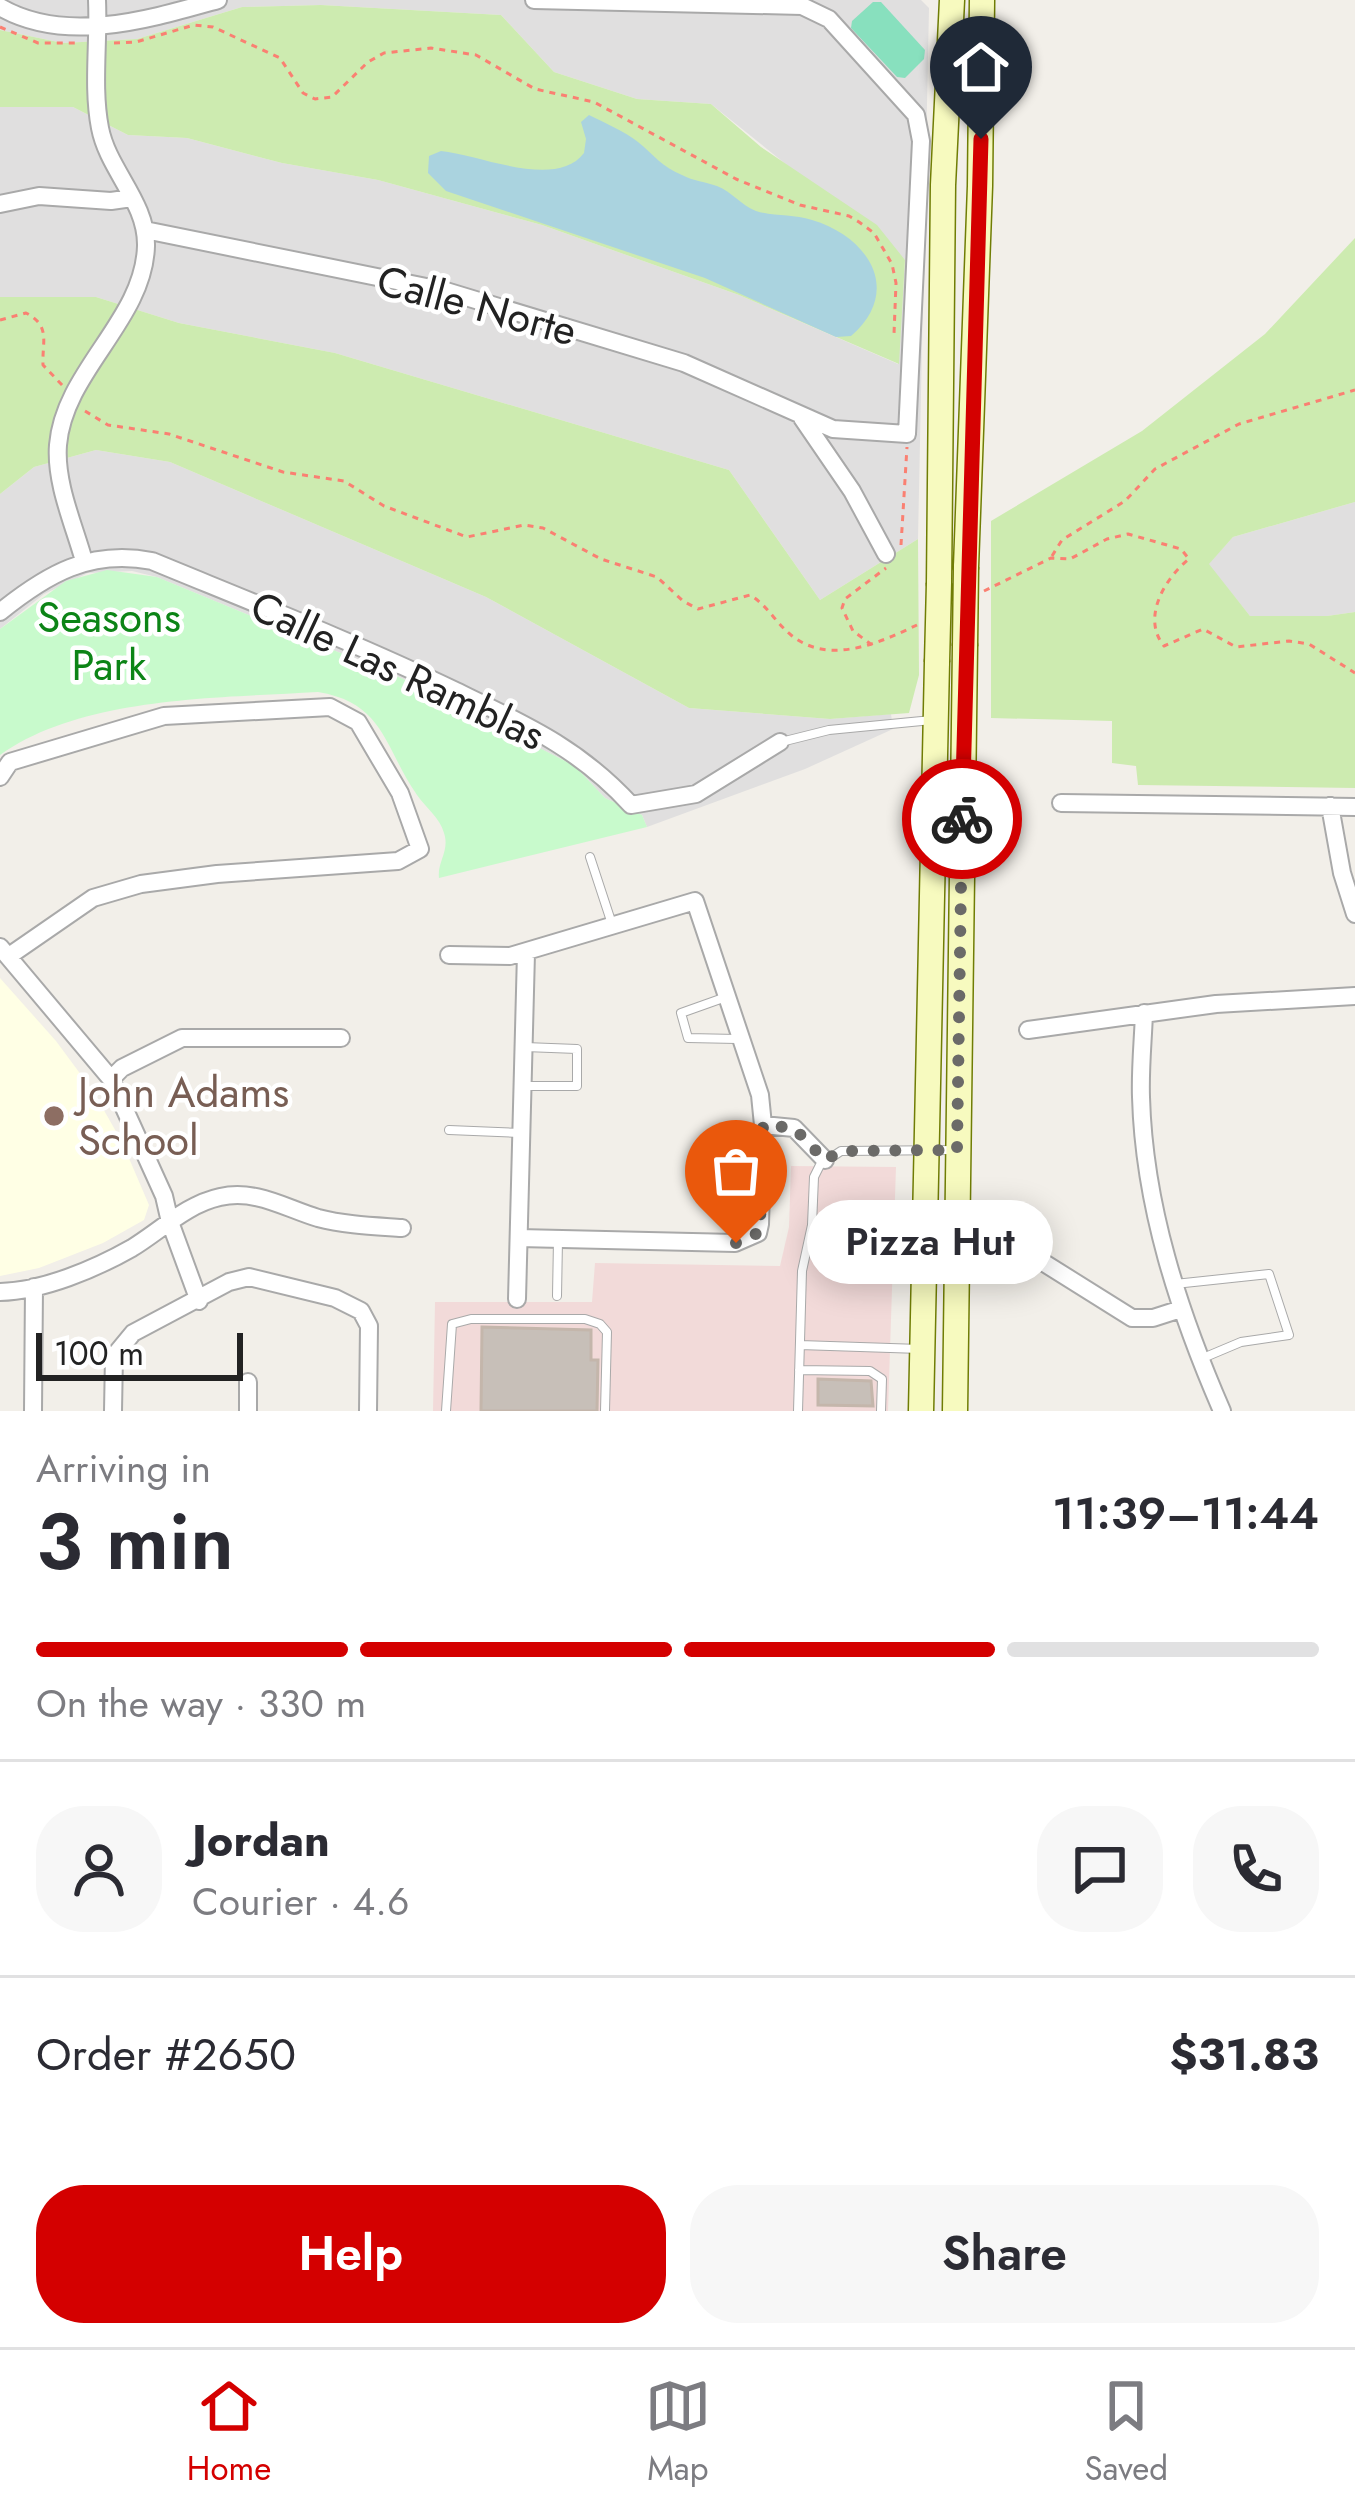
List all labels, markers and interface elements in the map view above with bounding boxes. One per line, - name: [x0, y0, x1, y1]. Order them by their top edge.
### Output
- pin: [930, 16, 1032, 139]
- icon: home: [948, 34, 1014, 100]
- street label: Calle Norte: [370, 250, 583, 361]
- street label: Calle Las Ramblas: [241, 576, 555, 765]
- park label: Seasons Park: [37, 587, 181, 696]
- courier: [902, 759, 1022, 879]
- icon: bike: [929, 786, 995, 852]
- place label: John Adams School: [73, 1062, 289, 1171]
- marker: John Adams School: [41, 1103, 67, 1129]
- pin: [685, 1120, 787, 1243]
- icon: bag: [703, 1138, 769, 1204]
- callout: Pizza Hut: [808, 1201, 1054, 1285]
- text: Pizza Hut: [845, 1213, 1015, 1270]
- scale bar: [36, 1327, 243, 1380]
- text: 100 m: [54, 1330, 144, 1377]
- text: Arriving in: [36, 1440, 211, 1497]
- text: 11:39–11:44: [1052, 1481, 1319, 1546]
- text: 3 min: [36, 1486, 234, 1598]
- text: On the way · 330 m: [36, 1675, 366, 1732]
- button: person: [36, 1806, 162, 1932]
- button: chat: [1037, 1806, 1163, 1932]
- button: phone: [1193, 1806, 1319, 1932]
- text: Jordan: [192, 1808, 330, 1873]
- text: Courier · 4.6: [192, 1873, 409, 1930]
- text: Order #2650: [36, 2022, 296, 2087]
- text: $31.83: [1170, 2022, 1319, 2087]
- button: Help: [36, 2185, 666, 2323]
- button: Share: [690, 2185, 1319, 2323]
- tab: Home: [187, 2373, 271, 2492]
- tab: Map: [645, 2373, 711, 2492]
- tab: Saved: [1085, 2373, 1168, 2492]

